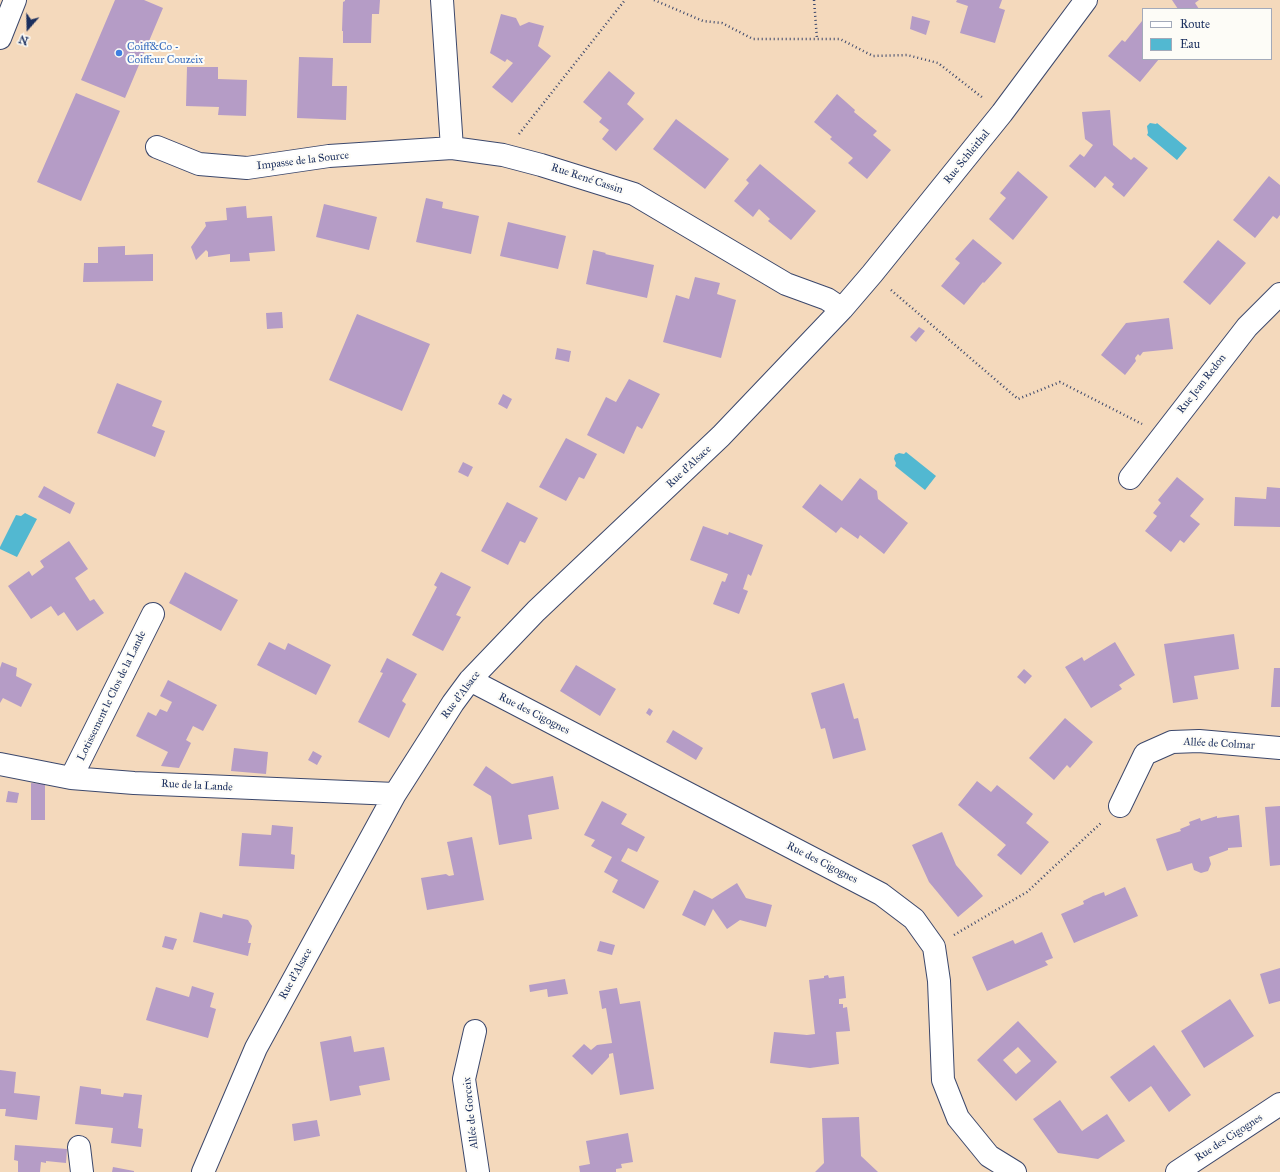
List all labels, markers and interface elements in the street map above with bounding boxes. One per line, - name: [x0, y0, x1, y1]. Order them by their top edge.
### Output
- north arrow: [8, 8, 48, 48]
- legend: [1142, 8, 1272, 60]
- text: Route: [1180, 17, 1210, 31]
- text: N: [17, 32, 30, 47]
- text: Eau: [1180, 37, 1200, 51]
- place label: Coiff&Co - Coiffeur Couzeix: [127, 40, 203, 66]
- marker: Coiff&Co - Coiffeur Couzeix: [114, 48, 124, 58]
- street label: Rue Schleithal: [941, 127, 993, 187]
- street label: Impasse de la Source: [256, 149, 350, 173]
- street label: Rue René Cassin: [549, 161, 625, 197]
- street label: Rue Jean Redon: [1175, 352, 1229, 416]
- street label: Rue d'Alsace: [664, 443, 714, 491]
- street label: Lotissement le Clos de la Lande: [75, 629, 149, 763]
- street label: Rue d'Alsace: [439, 668, 483, 722]
- street label: Rue des Cigognes: [496, 690, 572, 738]
- street label: Allée de Colmar: [1183, 736, 1255, 752]
- street label: Rue de la Lande: [161, 778, 233, 794]
- street label: Rue des Cigognes: [784, 839, 860, 887]
- street label: Rue d'Alsace: [277, 946, 315, 1002]
- street label: Allée de Gorceix: [461, 1076, 481, 1150]
- street label: Rue des Cigognes: [1193, 1111, 1265, 1165]

